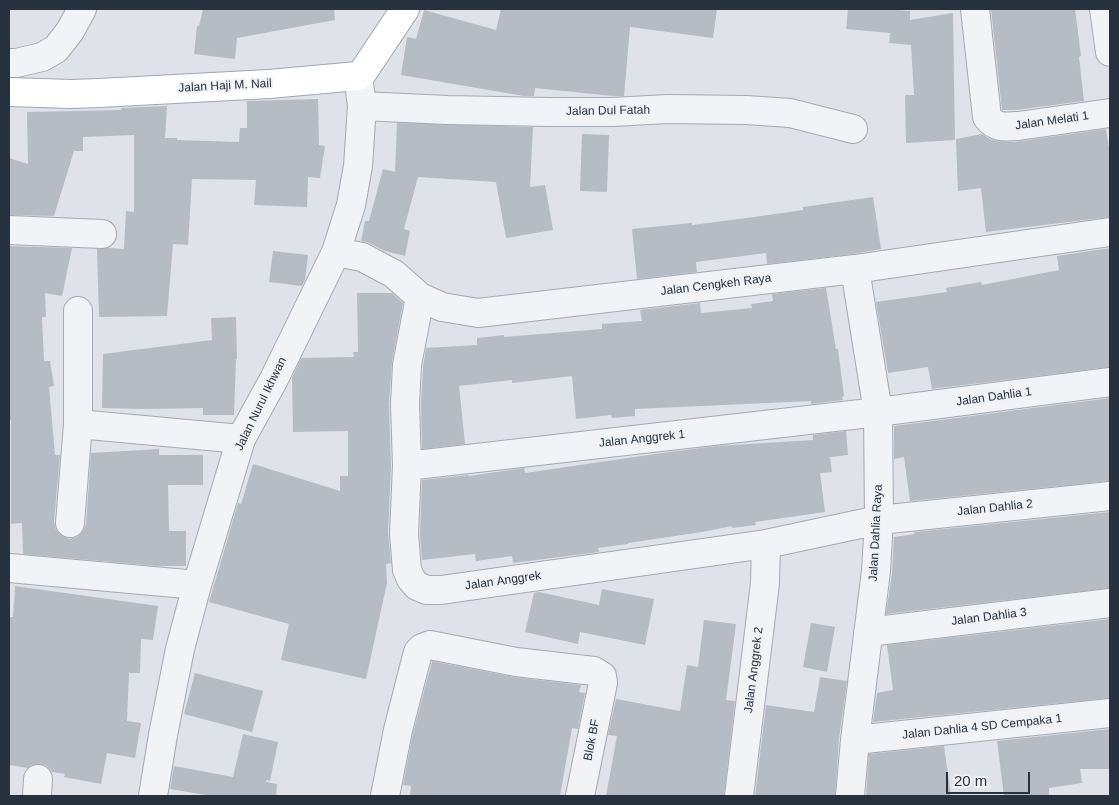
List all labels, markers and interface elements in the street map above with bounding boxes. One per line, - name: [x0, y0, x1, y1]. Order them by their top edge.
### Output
- street label: Jalan Haji M. Nail: [178, 76, 272, 96]
- street label: Jalan Dul Fatah: [566, 103, 650, 119]
- street label: Jalan Melati 1: [1014, 109, 1090, 133]
- street label: Jalan Cengkeh Raya: [660, 271, 772, 299]
- street label: Jalan Nurul Ikhwan: [232, 355, 290, 453]
- street label: Jalan Dahlia 1: [955, 385, 1033, 409]
- street label: Jalan Anggrek 1: [598, 427, 686, 451]
- street label: Jalan Dahlia Raya: [866, 484, 886, 582]
- street label: Jalan Dahlia 2: [956, 497, 1034, 519]
- street label: Jalan Anggrek: [464, 569, 542, 593]
- street label: Jalan Dahlia 3: [950, 605, 1028, 629]
- street label: Jalan Anggrek 2: [742, 626, 766, 714]
- street label: Jalan Dahlia 4 SD Cempaka 1: [901, 711, 1063, 743]
- street label: Blok BF: [581, 718, 603, 762]
- scale bar: [949, 762, 1033, 794]
- text: 20 m: [954, 772, 987, 789]

